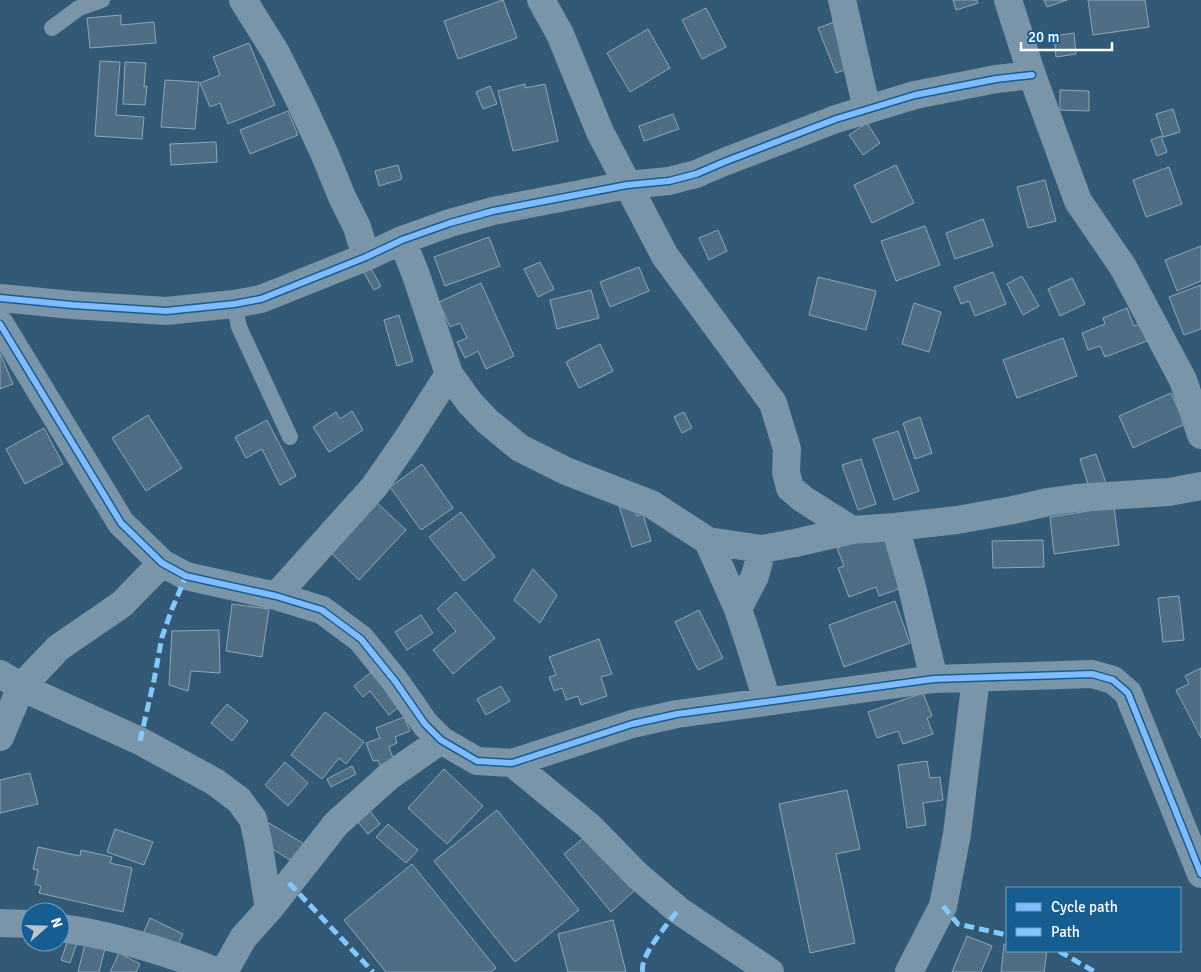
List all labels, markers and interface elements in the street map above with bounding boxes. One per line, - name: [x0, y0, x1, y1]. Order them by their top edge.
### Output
- scale bar: [1021, 20, 1112, 52]
- text: 20 m: [1028, 28, 1059, 46]
- legend: [1006, 887, 1181, 952]
- text: Cycle path: [1051, 898, 1118, 916]
- north arrow: [20, 902, 70, 952]
- text: N: [47, 915, 66, 930]
- text: Path: [1051, 923, 1080, 941]

